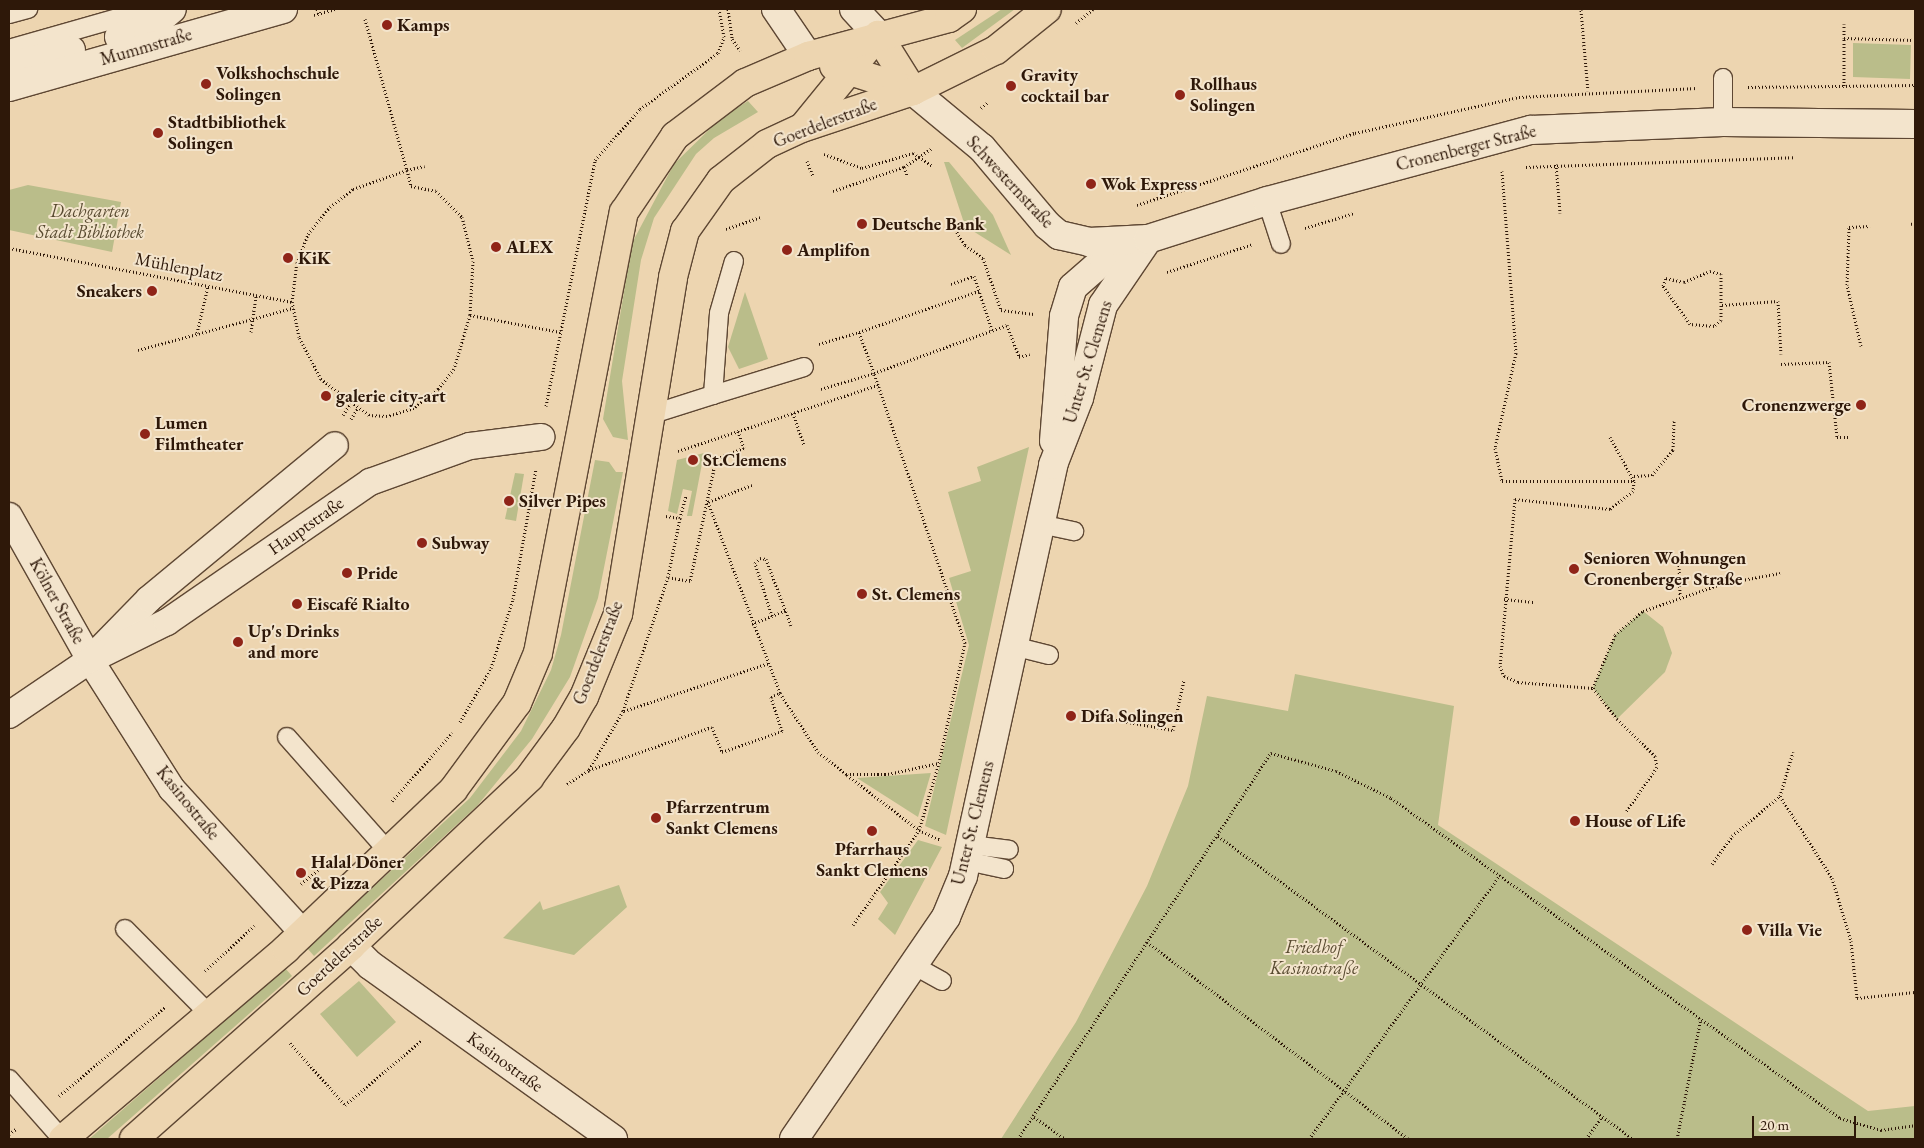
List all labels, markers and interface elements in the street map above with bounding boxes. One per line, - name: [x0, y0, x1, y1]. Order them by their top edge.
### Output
- place label: Kamps: [397, 14, 450, 36]
- marker: Kamps: [381, 19, 393, 31]
- street label: Mummstraße: [98, 24, 194, 70]
- place label: Volkshochschule Solingen: [216, 63, 339, 106]
- place label: Gravity cocktail bar: [1021, 65, 1109, 108]
- place label: Rollhaus Solingen: [1190, 74, 1257, 116]
- marker: Volkshochschule Solingen: [200, 78, 212, 90]
- marker: Gravity cocktail bar: [1005, 80, 1017, 92]
- marker: Rollhaus Solingen: [1174, 89, 1186, 101]
- street label: Goerdelerstraße: [770, 93, 880, 153]
- place label: Stadtbibliothek Solingen: [168, 112, 286, 154]
- street label: Cronenberger Straße: [1394, 120, 1538, 176]
- marker: Stadtbibliothek Solingen: [152, 127, 164, 139]
- street label: Schwesternstraße: [962, 131, 1058, 233]
- place label: Wok Express: [1101, 173, 1197, 195]
- marker: Wok Express: [1085, 178, 1097, 190]
- park label: Dachgarten Stadt Bibliothek: [36, 201, 144, 243]
- place label: Deutsche Bank: [872, 213, 985, 235]
- marker: Deutsche Bank: [856, 218, 868, 230]
- place label: ALEX: [506, 236, 553, 258]
- place label: Amplifon: [797, 239, 870, 261]
- marker: ALEX: [490, 241, 502, 253]
- marker: Amplifon: [781, 244, 793, 256]
- place label: KiK: [298, 247, 331, 269]
- street label: Mühlenplatz: [133, 248, 225, 286]
- marker: KiK: [282, 252, 294, 264]
- place label: Sneakers: [77, 280, 142, 302]
- marker: Sneakers: [146, 285, 158, 297]
- street label: Unter St. Clemens: [1059, 298, 1117, 426]
- place label: galerie city-art: [336, 385, 446, 407]
- marker: galerie city-art: [320, 390, 332, 402]
- place label: Cronenzwerge: [1742, 394, 1851, 416]
- marker: Cronenzwerge: [1855, 399, 1867, 411]
- place label: Lumen Filmtheater: [155, 413, 243, 456]
- marker: Lumen Filmtheater: [139, 428, 151, 440]
- place label: St.Clemens: [703, 449, 786, 471]
- marker: St.Clemens: [687, 454, 699, 466]
- place label: Silver Pipes: [519, 490, 606, 512]
- street label: Hauptstraße: [264, 492, 348, 560]
- marker: Silver Pipes: [503, 495, 515, 507]
- place label: Subway: [432, 532, 489, 554]
- marker: Subway: [416, 537, 428, 549]
- place label: Senioren Wohnungen Cronenberger Straße: [1584, 548, 1746, 590]
- street label: Kölner Straße: [25, 554, 89, 648]
- place label: Pride: [357, 562, 398, 584]
- marker: Senioren Wohnungen Cronenberger Straße: [1568, 563, 1580, 575]
- marker: Pride: [341, 567, 353, 579]
- place label: St. Clemens: [872, 583, 960, 605]
- marker: St. Clemens: [856, 588, 868, 600]
- place label: Eiscafé Rialto: [307, 593, 409, 615]
- marker: Eiscafé Rialto: [291, 598, 303, 610]
- street label: Goerdelerstraße: [568, 598, 628, 708]
- place label: Up's Drinks and more: [248, 621, 339, 664]
- marker: Up's Drinks and more: [232, 636, 244, 648]
- place label: Difa Solingen: [1081, 705, 1183, 727]
- marker: Difa Solingen: [1065, 710, 1077, 722]
- street label: Unter St. Clemens: [947, 759, 999, 887]
- street label: Kasinostraße: [152, 762, 224, 844]
- place label: Pfarrzentrum Sankt Clemens: [666, 797, 778, 840]
- place label: House of Life: [1585, 810, 1686, 832]
- marker: Pfarrzentrum Sankt Clemens: [650, 812, 662, 824]
- marker: House of Life: [1569, 815, 1581, 827]
- marker: Pfarrhaus Sankt Clemens: [866, 825, 878, 837]
- place label: Pfarrhaus Sankt Clemens: [816, 839, 928, 882]
- place label: Halal Döner & Pizza: [311, 852, 404, 894]
- marker: Halal Döner & Pizza: [295, 867, 307, 879]
- street label: Goerdelerstraße: [292, 911, 386, 1001]
- place label: Villa Vie: [1757, 919, 1822, 941]
- marker: Villa Vie: [1741, 924, 1753, 936]
- park label: Friedhof Kasinostraße: [1270, 937, 1358, 980]
- street label: Kasinostraße: [463, 1027, 547, 1097]
- scale bar: [1754, 1106, 1858, 1138]
- text: 20 m: [1760, 1115, 1789, 1134]

